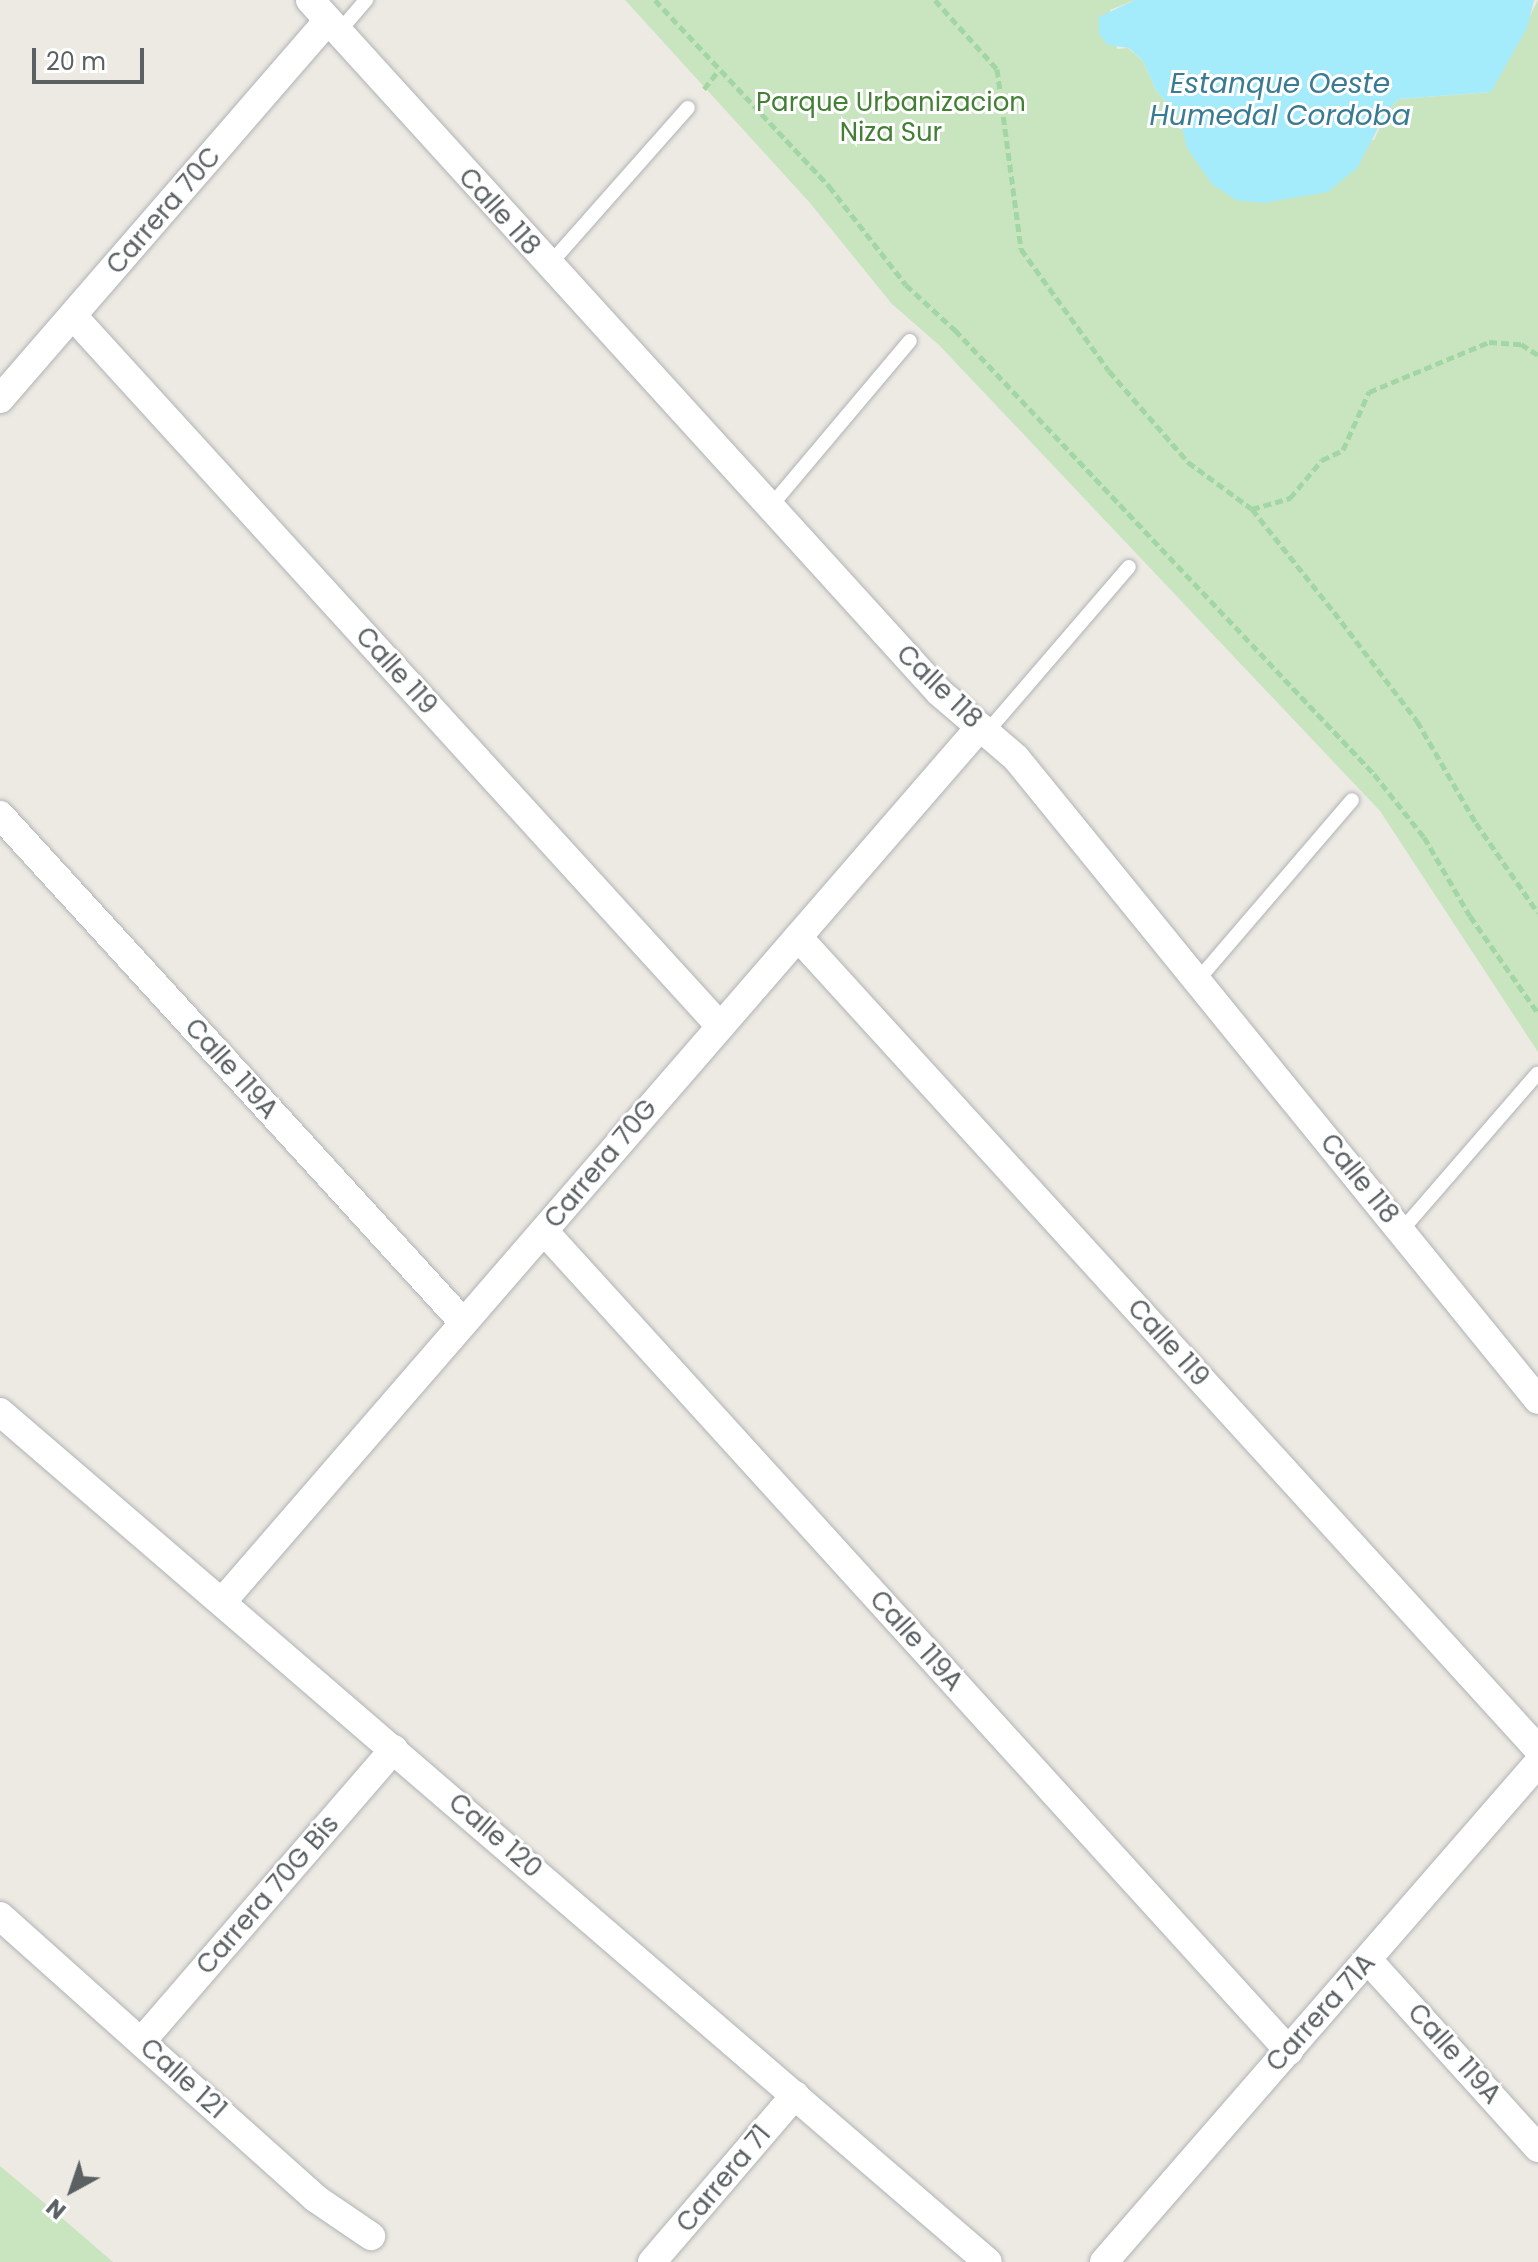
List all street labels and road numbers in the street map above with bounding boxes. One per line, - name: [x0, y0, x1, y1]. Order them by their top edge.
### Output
- street label: Carrera 70C: [100, 141, 228, 281]
- street label: Calle 118: [452, 162, 546, 262]
- street label: Calle 119: [349, 621, 443, 721]
- street label: Calle 118: [890, 639, 988, 735]
- street label: Calle 119A: [178, 1012, 284, 1126]
- street label: Carrera 70G: [538, 1093, 664, 1235]
- street label: Calle 118: [1313, 1128, 1405, 1230]
- street label: Calle 119: [1121, 1293, 1215, 1393]
- street label: Calle 119A: [863, 1584, 969, 1698]
- street label: Calle 120: [442, 1787, 548, 1885]
- street label: Carrera 70G Bis: [190, 1809, 346, 1981]
- street label: Carrera 71A: [1260, 1948, 1382, 2078]
- street label: Calle 119A: [1401, 1997, 1507, 2111]
- street label: Calle 121: [134, 2032, 232, 2126]
- street label: Carrera 71: [670, 2119, 778, 2239]

